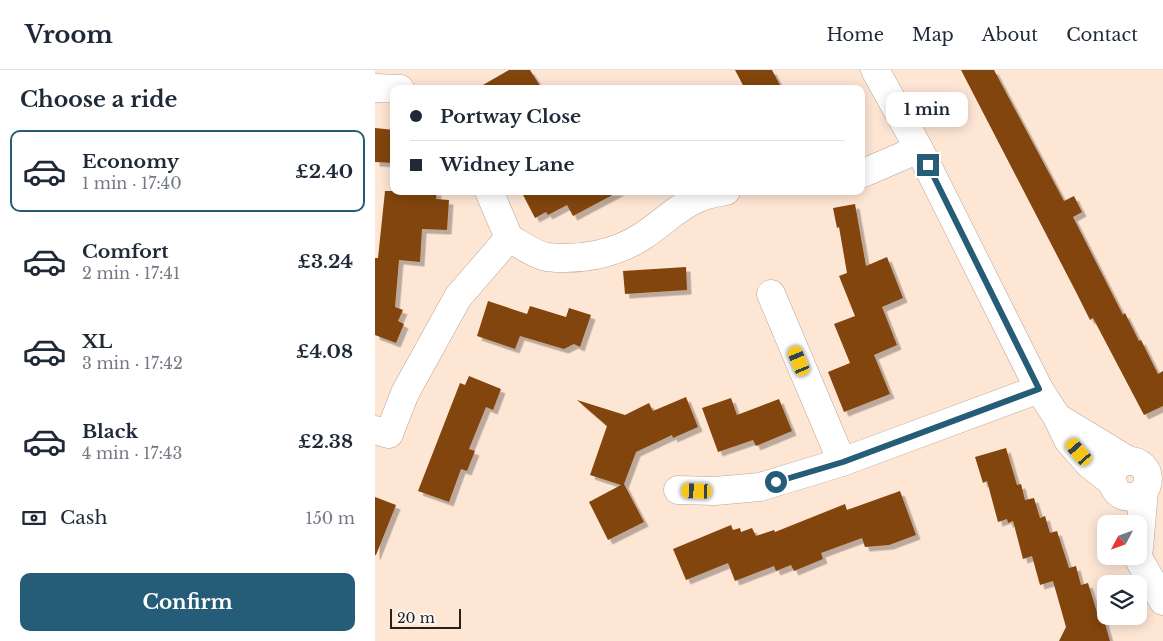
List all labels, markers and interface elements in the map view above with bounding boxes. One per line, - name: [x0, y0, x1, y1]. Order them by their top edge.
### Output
- text: Vroom: [25, 20, 113, 49]
- text: Home: [826, 24, 884, 46]
- text: Map: [912, 24, 954, 46]
- text: About: [982, 24, 1038, 46]
- text: Contact: [1066, 24, 1138, 46]
- text: Choose a ride: [20, 86, 177, 113]
- callout: 1 min: [887, 92, 969, 128]
- text: 1 min: [904, 99, 950, 119]
- text: Portway Close: [440, 105, 581, 128]
- icon: car: [22, 149, 67, 194]
- text: Economy: [82, 150, 179, 173]
- text: Widney Lane: [440, 153, 575, 176]
- route end: [917, 154, 939, 176]
- text: £2.40: [295, 160, 353, 183]
- text: 1 min · 17:40: [82, 173, 182, 193]
- icon: car: [22, 239, 67, 284]
- text: Comfort: [82, 240, 169, 263]
- text: £3.24: [298, 250, 353, 273]
- text: 2 min · 17:41: [82, 263, 180, 283]
- icon: car: [22, 329, 67, 374]
- text: XL: [82, 330, 112, 353]
- text: £4.08: [296, 340, 353, 363]
- car: [786, 344, 811, 378]
- text: 3 min · 17:42: [82, 353, 183, 373]
- icon: car: [22, 419, 67, 464]
- text: Black: [82, 420, 138, 443]
- text: £2.38: [298, 430, 353, 453]
- car: [1063, 436, 1094, 468]
- text: 4 min · 17:43: [82, 443, 182, 463]
- route start: [765, 471, 787, 493]
- car: [681, 483, 712, 499]
- icon: cash: [20, 504, 48, 532]
- text: Cash: [60, 506, 107, 529]
- text: 150 m: [306, 508, 355, 528]
- north arrow: [1097, 515, 1147, 565]
- map controls: [1097, 515, 1147, 625]
- button: Confirm: [20, 573, 355, 631]
- button: layers: [1097, 575, 1147, 625]
- scale bar: [390, 606, 461, 629]
- text: 20 m: [397, 609, 435, 627]

